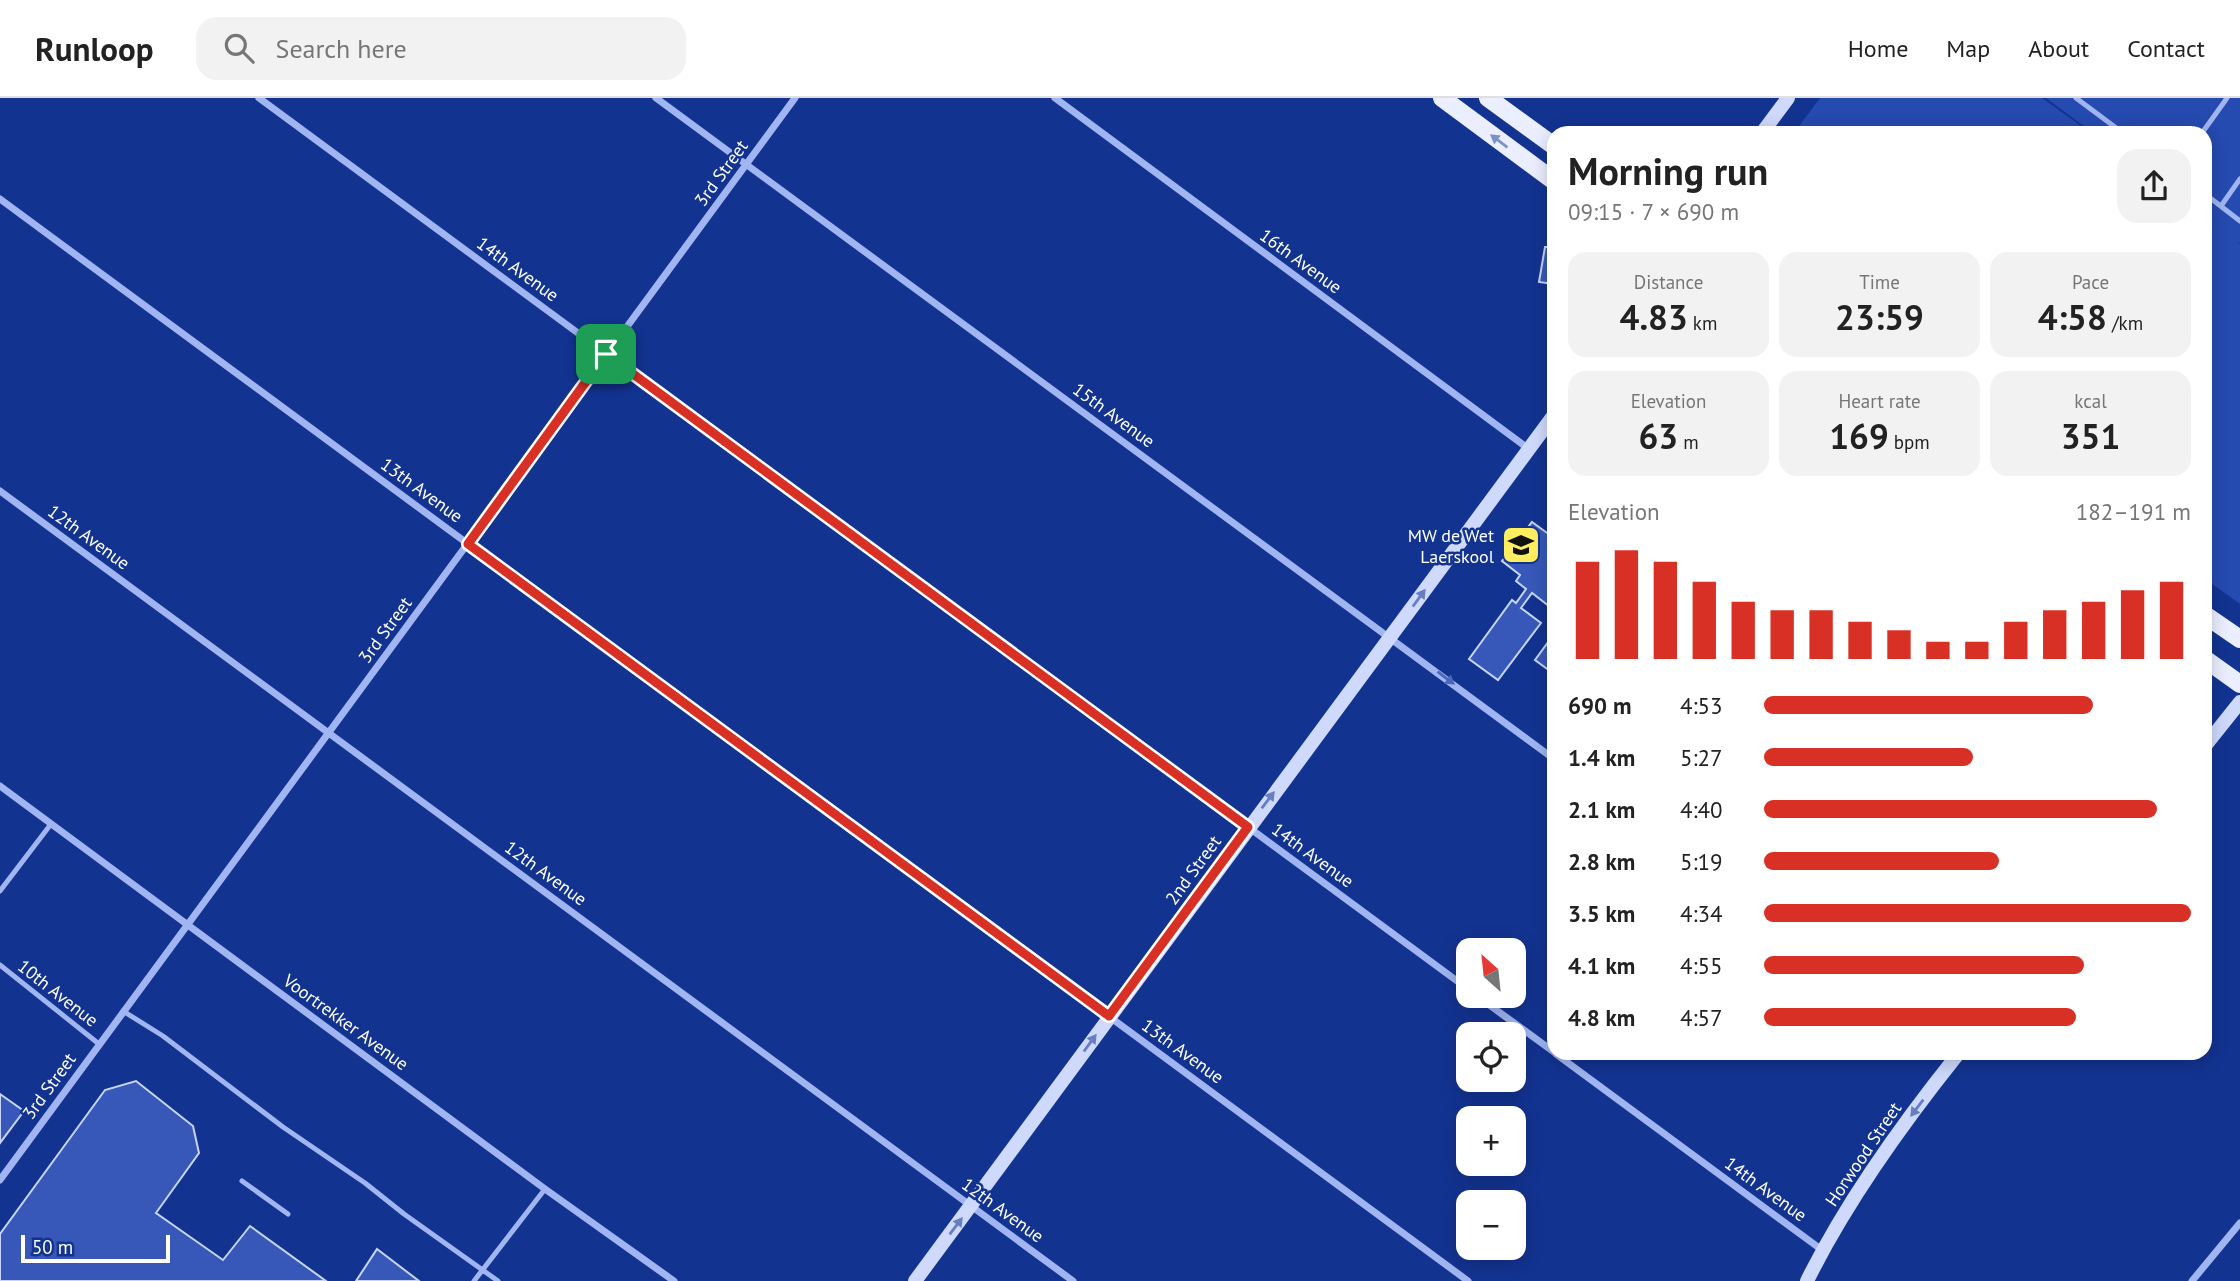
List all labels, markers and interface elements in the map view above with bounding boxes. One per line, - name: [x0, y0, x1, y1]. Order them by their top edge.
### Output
- search box: [196, 17, 686, 80]
- text: Runloop: [35, 27, 154, 70]
- icon: search: [220, 29, 258, 67]
- text: Search here: [276, 32, 407, 65]
- text: Home: [1848, 33, 1908, 64]
- text: Map: [1946, 33, 1990, 64]
- text: About: [2028, 33, 2089, 64]
- text: Contact: [2127, 33, 2205, 64]
- one-way arrow: [1490, 134, 1508, 148]
- street label: 3rd Street: [689, 135, 753, 211]
- text: Morning run: [1568, 146, 1768, 195]
- button: share: [2117, 149, 2191, 223]
- text: 09:15 · 7 × 690 m: [1568, 197, 1739, 226]
- street label: 16th Avenue: [1255, 223, 1347, 299]
- street label: 14th Avenue: [472, 231, 564, 307]
- text: Distance: [1634, 270, 1703, 294]
- text: Time: [1859, 270, 1900, 294]
- text: Pace: [2072, 270, 2109, 294]
- text: 4.83: [1620, 294, 1688, 340]
- text: 23:59: [1835, 294, 1924, 340]
- text: 4:58: [2038, 294, 2107, 340]
- text: km: [1688, 311, 1717, 335]
- text: /km: [2107, 311, 2143, 335]
- pin: [576, 324, 636, 384]
- icon: arrive: [587, 335, 625, 373]
- street label: 15th Avenue: [1068, 377, 1160, 453]
- text: Elevation: [1631, 389, 1706, 413]
- text: Heart rate: [1838, 389, 1921, 413]
- text: kcal: [2074, 389, 2107, 413]
- text: 63: [1638, 413, 1678, 459]
- text: 169: [1829, 413, 1889, 459]
- text: 351: [2061, 413, 2120, 459]
- text: m: [1678, 430, 1699, 454]
- text: bpm: [1889, 430, 1930, 454]
- street label: 13th Avenue: [376, 452, 468, 528]
- text: Elevation: [1568, 497, 1660, 526]
- text: 182–191 m: [2076, 497, 2191, 526]
- street label: 12th Avenue: [43, 499, 135, 575]
- place label: MW de Wet Laerskool: [1408, 524, 1495, 568]
- school or university icon: MW de Wet Laerskool: [1500, 524, 1542, 566]
- one-way arrow: [1412, 590, 1427, 608]
- street label: 3rd Street: [353, 592, 417, 668]
- one-way arrow: [1437, 671, 1455, 685]
- text: 690 m: [1568, 691, 1631, 720]
- text: 4:53: [1680, 691, 1723, 720]
- text: 1.4 km: [1568, 743, 1635, 772]
- text: 5:27: [1680, 743, 1723, 772]
- one-way arrow: [1261, 791, 1275, 809]
- text: 2.1 km: [1568, 795, 1635, 824]
- text: 4:40: [1680, 795, 1723, 824]
- street label: 14th Avenue: [1267, 817, 1359, 893]
- street label: 2nd Street: [1160, 831, 1226, 909]
- street label: 12th Avenue: [500, 835, 592, 911]
- text: 2.8 km: [1568, 847, 1635, 876]
- text: 5:19: [1680, 847, 1723, 876]
- text: 3.5 km: [1568, 899, 1635, 928]
- text: 4:34: [1680, 899, 1723, 928]
- north arrow: [1456, 938, 1526, 1008]
- map controls: [1456, 938, 1526, 1260]
- text: 4.1 km: [1568, 951, 1635, 980]
- text: 4:55: [1680, 951, 1723, 980]
- street label: 10th Avenue: [13, 954, 103, 1032]
- street label: Voortrekker Avenue: [278, 968, 413, 1075]
- text: 4.8 km: [1568, 1003, 1635, 1032]
- text: 4:57: [1680, 1003, 1723, 1032]
- street label: 13th Avenue: [1137, 1013, 1229, 1089]
- button: locate: [1456, 1022, 1526, 1092]
- one-way arrow: [1083, 1034, 1097, 1052]
- street label: 3rd Street: [17, 1048, 81, 1124]
- street label: Horwood Street: [1820, 1098, 1906, 1210]
- one-way arrow: [1910, 1099, 1924, 1117]
- button: +: [1456, 1106, 1526, 1176]
- street label: 14th Avenue: [1720, 1151, 1812, 1227]
- street label: 12th Avenue: [957, 1172, 1049, 1248]
- button: −: [1456, 1190, 1526, 1260]
- one-way arrow: [949, 1217, 963, 1235]
- scale bar: [21, 1232, 170, 1264]
- text: 50 m: [32, 1235, 73, 1259]

